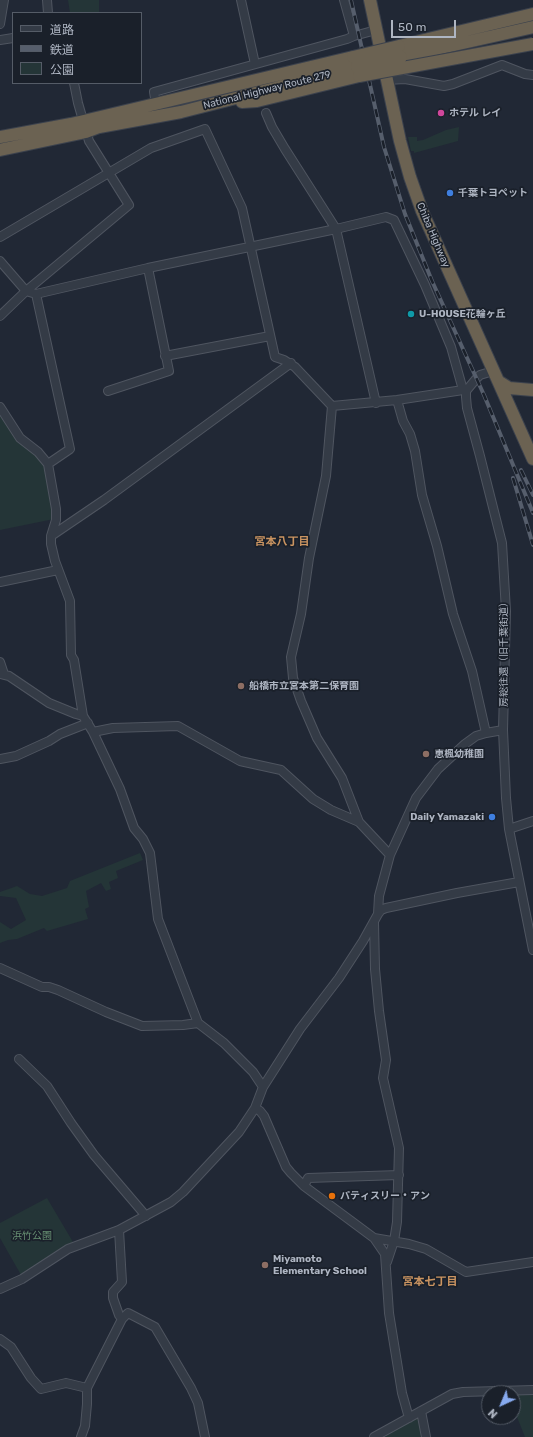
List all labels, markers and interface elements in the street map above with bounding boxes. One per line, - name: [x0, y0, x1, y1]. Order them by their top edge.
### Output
- legend: [12, 12, 142, 84]
- scale bar: [393, 12, 458, 38]
- text: 50 m: [398, 20, 426, 34]
- text: 道路: [50, 23, 74, 37]
- text: 鉄道: [50, 43, 74, 57]
- text: 公園: [50, 63, 74, 77]
- street label: National Highway Route 279: [202, 68, 332, 112]
- place label: ホテル レイ: [449, 107, 501, 119]
- marker: ホテル レイ: [436, 108, 446, 118]
- place label: 千葉トヨペット: [458, 187, 528, 199]
- marker: 千葉トヨペット: [445, 188, 455, 198]
- street label: Chiba Highway: [414, 201, 452, 269]
- place label: U-HOUSE花輪ヶ丘: [419, 308, 506, 320]
- marker: U-HOUSE花輪ヶ丘: [406, 309, 416, 319]
- district label: 宮本八丁目: [255, 535, 309, 549]
- street label: 房総往還（旧千葉街道）: [498, 597, 510, 707]
- place label: 船橋市立宮本第二保育園: [249, 680, 359, 692]
- marker: 船橋市立宮本第二保育園: [236, 681, 246, 691]
- place label: 恵楓幼稚園: [434, 748, 484, 760]
- marker: 恵楓幼稚園: [421, 749, 431, 759]
- place label: Daily Yamazaki: [410, 811, 484, 823]
- marker: Daily Yamazaki: [487, 812, 497, 822]
- place label: パティスリー・アン: [340, 1190, 430, 1202]
- marker: パティスリー・アン: [327, 1191, 337, 1201]
- park label: 浜竹公園: [12, 1230, 52, 1242]
- place label: Miyamoto Elementary School: [273, 1253, 367, 1276]
- marker: Miyamoto Elementary School: [260, 1260, 270, 1270]
- district label: 宮本七丁目: [403, 1275, 457, 1289]
- north arrow: [481, 1385, 521, 1425]
- text: N: [486, 1406, 500, 1421]

